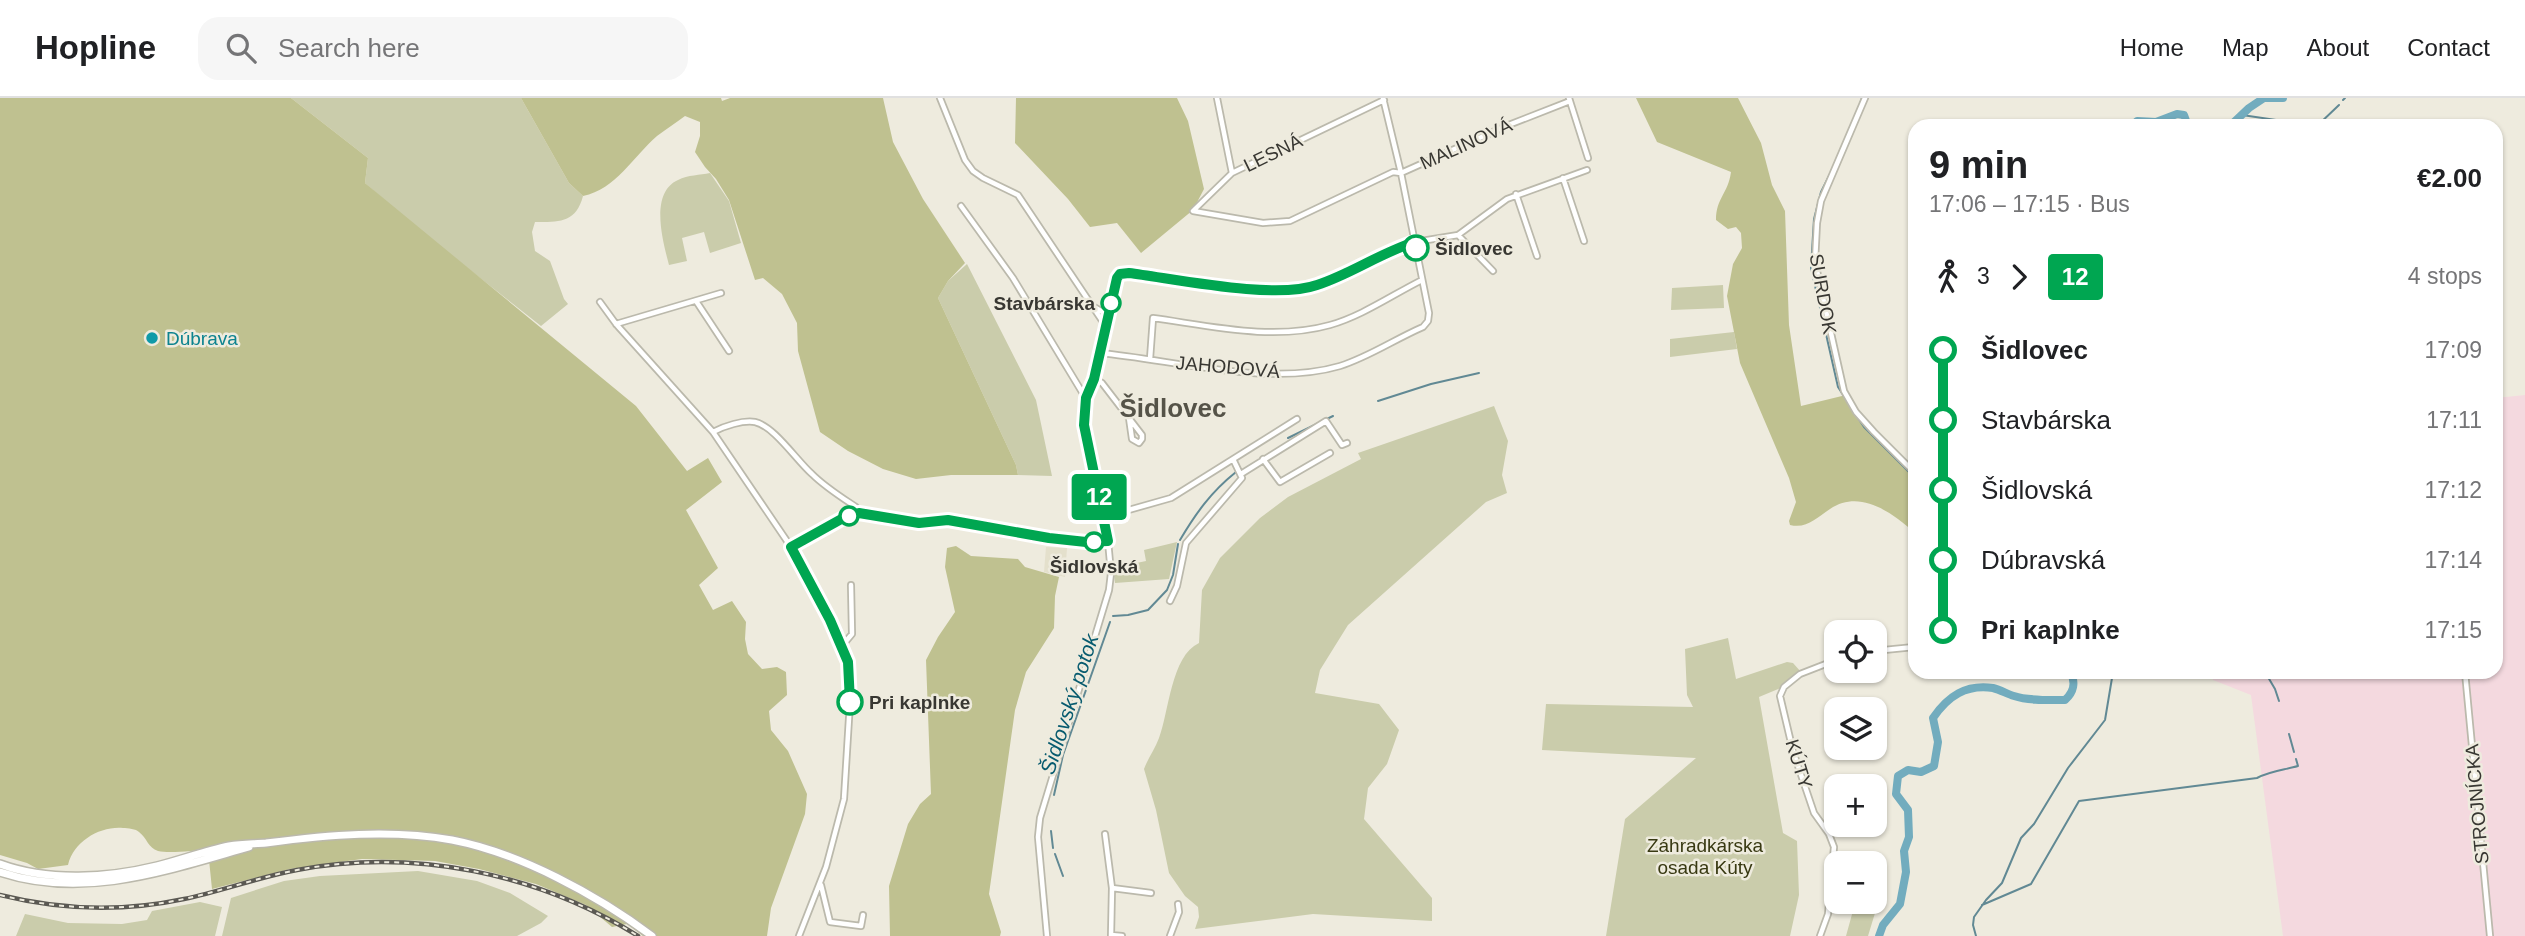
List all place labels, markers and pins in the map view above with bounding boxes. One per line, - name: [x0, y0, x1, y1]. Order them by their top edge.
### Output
- marker: Šidlovec: [1403, 235, 1429, 261]
- place label: Šidlovec: [1435, 238, 1514, 259]
- place label: Stavbárska: [994, 293, 1095, 314]
- marker: Stavbárska: [1101, 293, 1121, 313]
- place label: Dúbrava: [166, 328, 238, 349]
- marker: Dúbrava: [144, 330, 160, 346]
- unlabelled marker: [839, 506, 859, 526]
- marker: Šidlovská: [1084, 532, 1104, 552]
- place label: Šidlovská: [1050, 556, 1139, 577]
- marker: Pri kaplnke: [837, 689, 863, 715]
- place label: Pri kaplnke: [869, 692, 970, 713]

